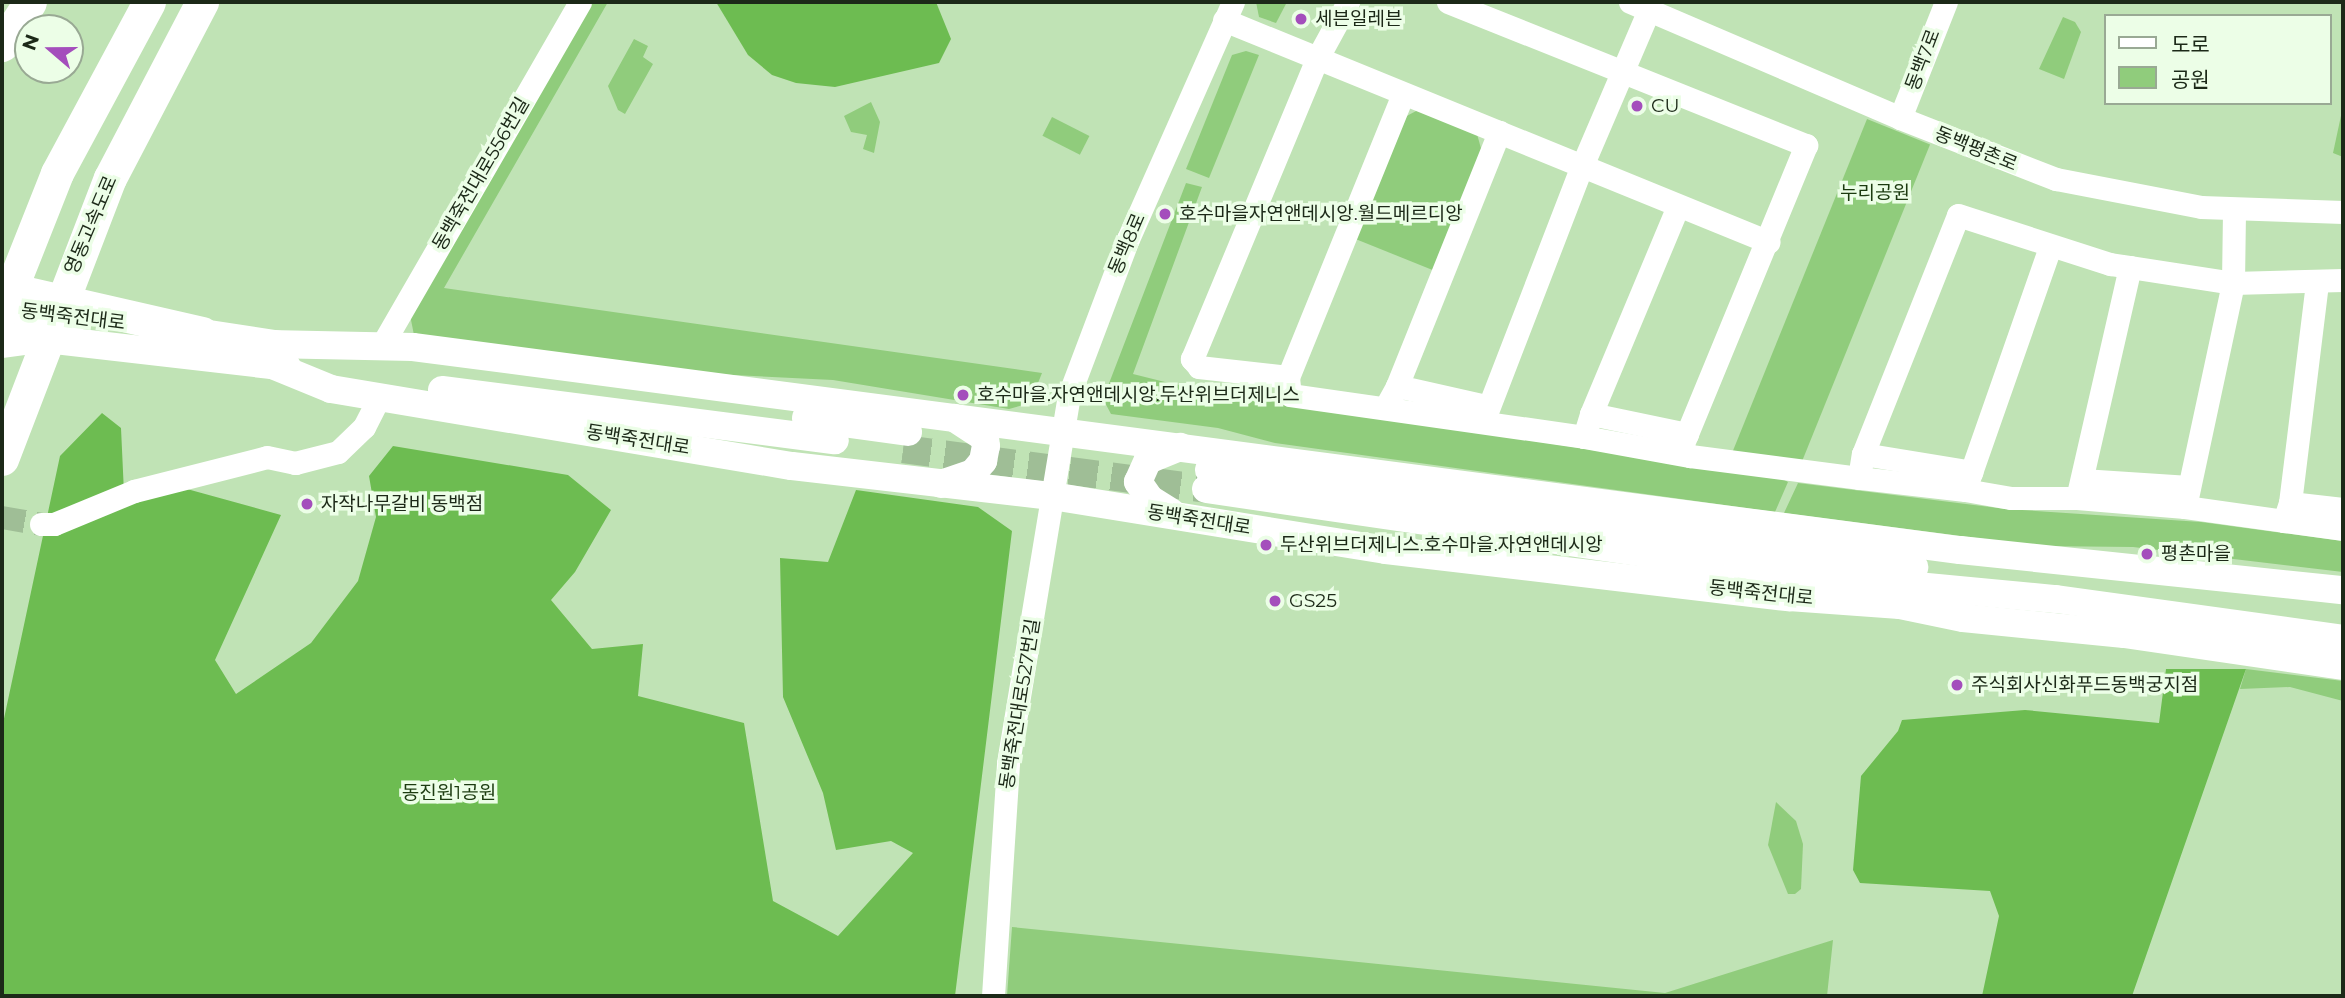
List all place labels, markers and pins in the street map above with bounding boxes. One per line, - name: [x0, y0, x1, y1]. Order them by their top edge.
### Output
- place label: 세븐일레븐: [1315, 8, 1402, 30]
- marker: 세븐일레븐: [1293, 11, 1309, 27]
- place label: CU: [1651, 95, 1680, 117]
- marker: CU: [1629, 98, 1645, 114]
- place label: 호수마을자연앤데시앙.월드메르디앙: [1179, 203, 1463, 225]
- marker: 호수마을자연앤데시앙.월드메르디앙: [1157, 206, 1173, 222]
- place label: 호수마을.자연앤데시앙.두산위브더제니스: [977, 384, 1300, 406]
- marker: 호수마을.자연앤데시앙.두산위브더제니스: [955, 387, 971, 403]
- place label: 자작나무갈비 동백점: [321, 493, 483, 515]
- marker: 자작나무갈비 동백점: [299, 496, 315, 512]
- place label: 두산위브더제니스.호수마을.자연앤데시앙: [1280, 534, 1603, 556]
- marker: 두산위브더제니스.호수마을.자연앤데시앙: [1258, 537, 1274, 553]
- place label: 평촌마을: [2161, 543, 2231, 565]
- marker: 평촌마을: [2139, 546, 2155, 562]
- place label: GS25: [1289, 590, 1337, 612]
- marker: GS25: [1267, 593, 1283, 609]
- place label: 주식회사신화푸드동백궁지점: [1971, 674, 2198, 696]
- marker: 주식회사신화푸드동백궁지점: [1949, 677, 1965, 693]

